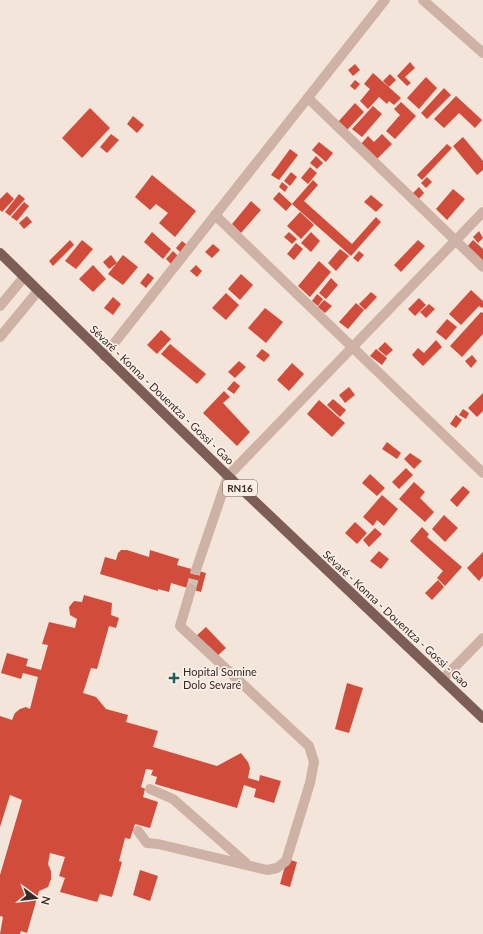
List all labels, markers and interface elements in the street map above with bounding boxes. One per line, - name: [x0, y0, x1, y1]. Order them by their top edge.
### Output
- street label: Sévaré - Konna - Douentza - Gossi - Gao: [88, 322, 237, 467]
- road number: RN16: [223, 480, 257, 496]
- street label: Sévaré - Konna - Douentza - Gossi - Gao: [321, 547, 472, 690]
- place label: Hopital Somine Dolo Sevaré: [183, 665, 257, 691]
- marker: Hopital Somine Dolo Sevaré: [168, 672, 180, 684]
- north arrow: [16, 878, 56, 918]
- text: N: [39, 895, 54, 906]

